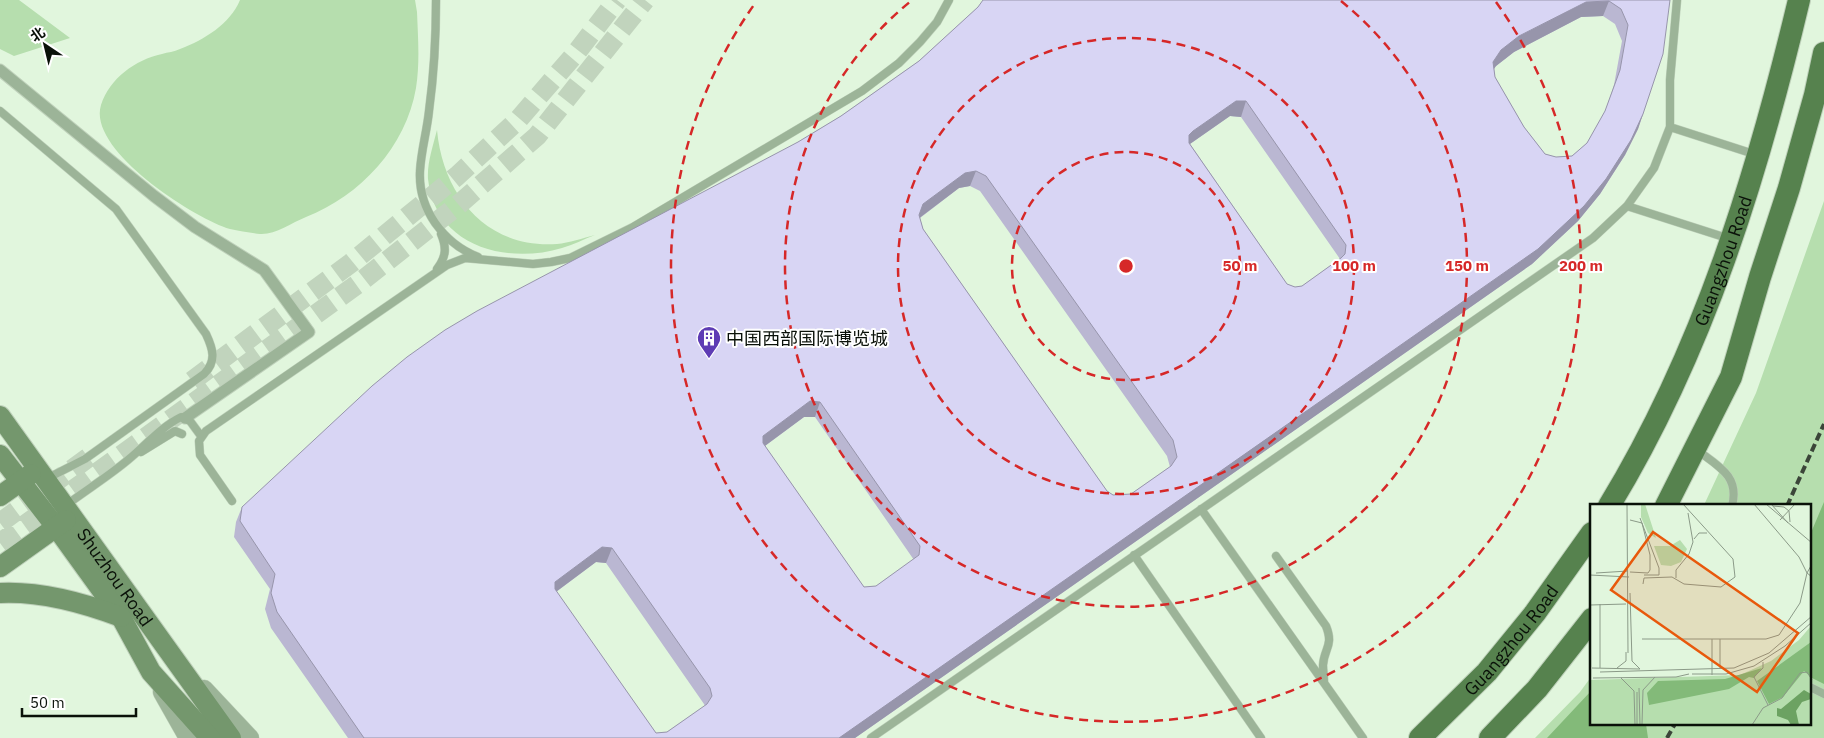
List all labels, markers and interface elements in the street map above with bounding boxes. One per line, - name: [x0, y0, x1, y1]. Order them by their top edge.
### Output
- north arrow: [20, 20, 70, 70]
- text: 北: [27, 23, 48, 46]
- street label: Guangzhou Road: [1689, 193, 1756, 329]
- text: 50 m: [1223, 256, 1257, 275]
- text: 100 m: [1332, 256, 1376, 275]
- text: 150 m: [1445, 256, 1489, 275]
- text: 200 m: [1559, 256, 1603, 275]
- centre of rings: [1117, 257, 1135, 275]
- building icon: 中国西部国际博览城: [696, 325, 722, 359]
- place label: 中国西部国际博览城: [726, 327, 888, 350]
- inset map: [1590, 504, 1812, 726]
- street label: Shuzhou Road: [72, 523, 158, 631]
- street label: Guangzhou Road: [1459, 580, 1563, 700]
- scale bar: [22, 686, 136, 718]
- text: 50 m: [30, 693, 65, 712]

